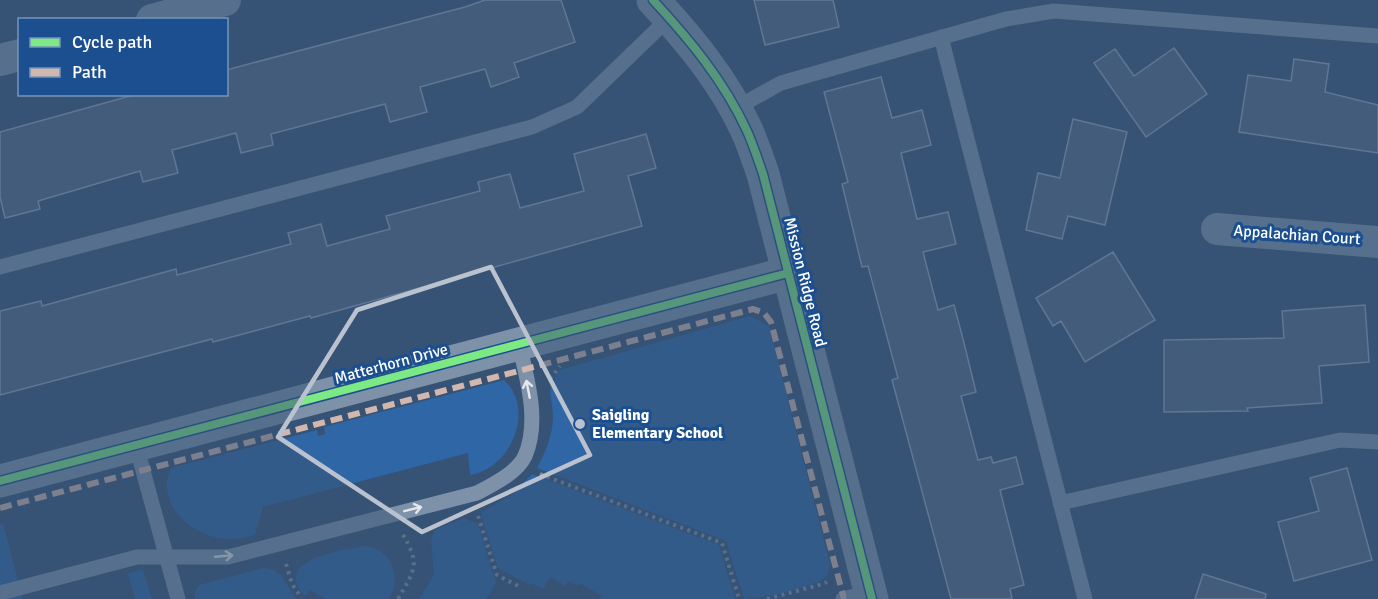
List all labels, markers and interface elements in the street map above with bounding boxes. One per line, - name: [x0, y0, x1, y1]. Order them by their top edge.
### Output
- legend: [18, 18, 228, 96]
- text: Cycle path: [72, 31, 152, 53]
- text: Path: [72, 61, 107, 83]
- street label: Mission Ridge Road: [779, 215, 831, 349]
- street label: Appalachian Court: [1233, 221, 1361, 249]
- street label: Matterhorn Drive: [332, 339, 450, 389]
- one-way arrow: [522, 380, 534, 399]
- place label: Saigling Elementary School: [592, 405, 723, 443]
- marker: Saigling Elementary School: [573, 417, 587, 431]
- one-way arrow: [404, 503, 423, 515]
- one-way arrow: [214, 550, 234, 561]

